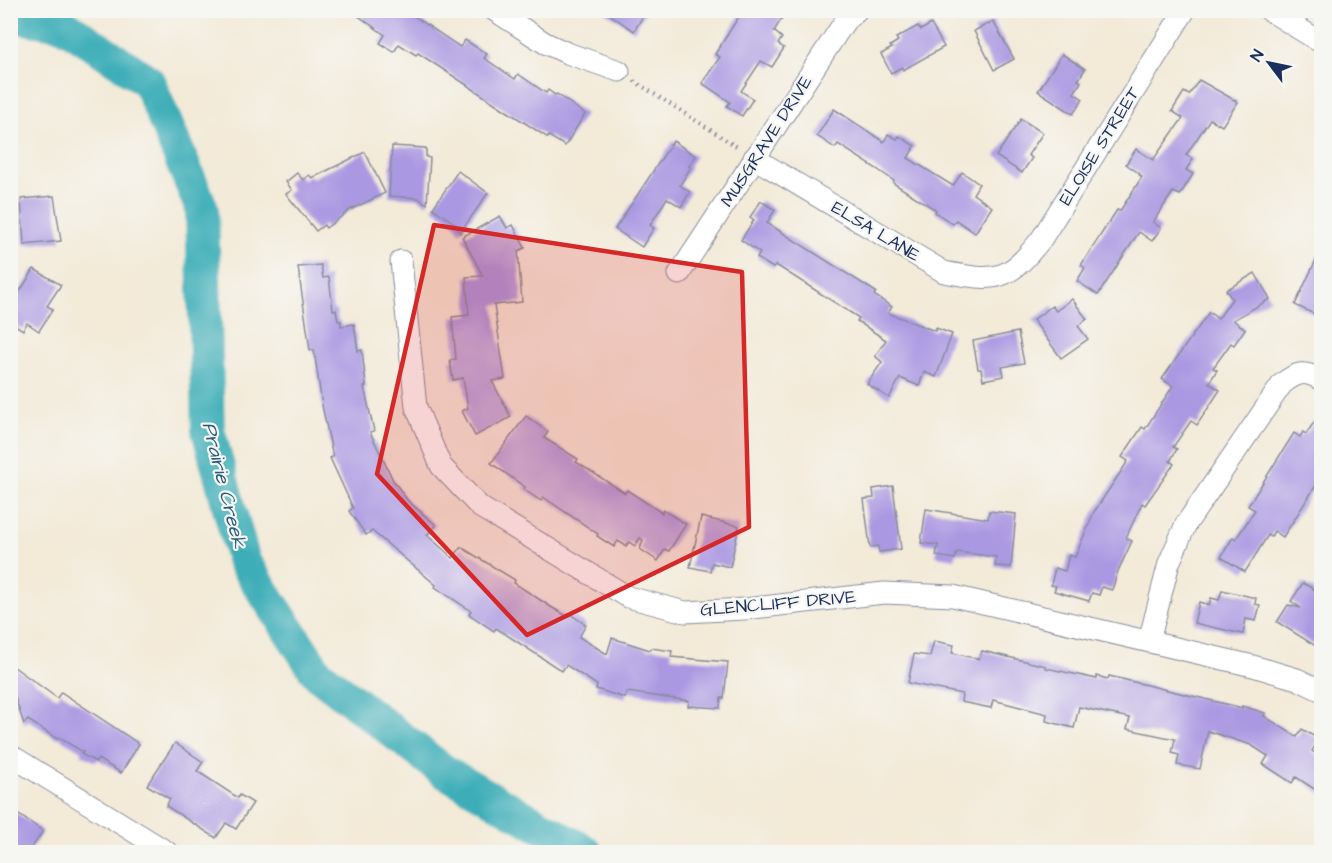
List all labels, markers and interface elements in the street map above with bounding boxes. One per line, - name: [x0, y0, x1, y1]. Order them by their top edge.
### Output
- north arrow: [1239, 33, 1299, 93]
- text: N: [1245, 45, 1269, 66]
- street label: MUSGRAVE DRIVE: [715, 71, 818, 212]
- street label: ELOISE STREET: [1053, 82, 1146, 210]
- street label: ELSA LANE: [827, 195, 925, 268]
- water label: Prairie Creek: [195, 419, 253, 552]
- street label: GLENCLIFF DRIVE: [699, 584, 857, 623]

